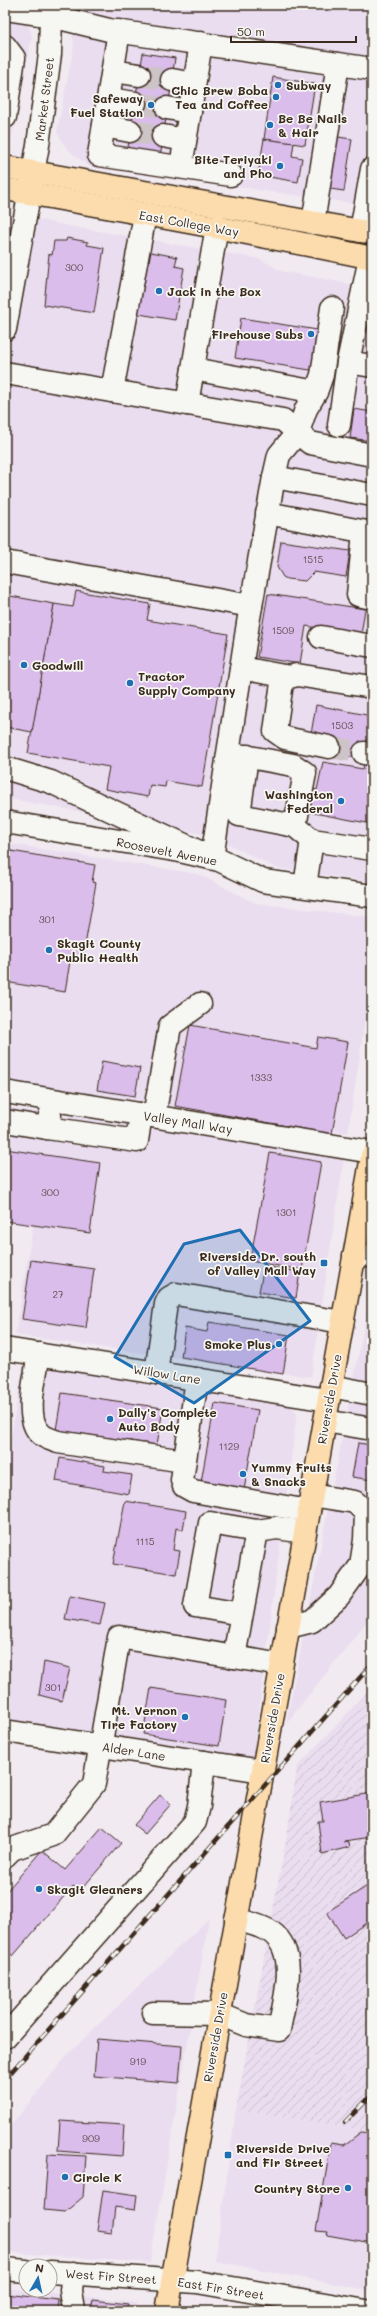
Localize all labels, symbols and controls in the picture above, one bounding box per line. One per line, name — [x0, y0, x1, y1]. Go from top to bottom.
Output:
scale bar — [231, 18, 356, 44]
text: 50 m — [237, 23, 265, 39]
street label: Market Street — [31, 56, 57, 142]
place label: Subway — [286, 77, 332, 93]
marker: Subway — [273, 80, 283, 90]
place label: Chic Brew Boba Tea and Coffee — [171, 82, 268, 112]
place label: Safeway Fuel Station — [70, 90, 143, 120]
marker: Chic Brew Boba Tea and Coffee — [271, 92, 281, 102]
marker: Safeway Fuel Station — [146, 100, 156, 110]
place label: Be Be Nails & Hair — [278, 110, 347, 140]
marker: Be Be Nails & Hair — [265, 120, 275, 130]
place label: Bite Teriyaki and Pho — [194, 151, 272, 181]
marker: Bite Teriyaki and Pho — [275, 161, 285, 171]
street label: East College Way — [138, 206, 240, 240]
house number: 300 — [65, 260, 83, 274]
place label: Jack in the Box — [167, 283, 261, 299]
marker: Jack in the Box — [154, 286, 164, 296]
place label: Firehouse Subs — [211, 326, 303, 342]
marker: Firehouse Subs — [306, 329, 316, 339]
house number: 1515 — [303, 552, 323, 566]
house number: 1509 — [272, 623, 294, 637]
place label: Goodwill — [32, 657, 83, 673]
marker: Goodwill — [19, 660, 29, 670]
place label: Tractor Supply Company — [138, 668, 236, 698]
marker: Tractor Supply Company — [125, 678, 135, 688]
house number: 1503 — [331, 718, 353, 732]
place label: Washington Federal — [265, 786, 333, 816]
marker: Washington Federal — [336, 796, 346, 806]
street label: Roosevelt Avenue — [115, 833, 219, 869]
house number: 301 — [39, 912, 55, 926]
place label: Skagit County Public Health — [57, 935, 141, 965]
marker: Skagit County Public Health — [44, 945, 54, 955]
house number: 1333 — [250, 1070, 272, 1084]
street label: Valley Mall Way — [142, 1107, 234, 1137]
house number: 300 — [41, 1185, 59, 1199]
house number: 1301 — [276, 1205, 296, 1219]
place label: Riverside Dr. south of Valley Mall Way — [199, 1248, 316, 1278]
marker: Riverside Dr. south of Valley Mall Way — [319, 1258, 329, 1268]
house number: 27 — [52, 1287, 64, 1301]
place label: Smoke Plus — [204, 1336, 271, 1352]
marker: Smoke Plus — [274, 1339, 284, 1349]
street label: Riverside Drive — [313, 1353, 345, 1445]
street label: Willow Lane — [132, 1361, 202, 1387]
place label: Dally's Complete Auto Body — [118, 1404, 217, 1434]
marker: Dally's Complete Auto Body — [105, 1414, 115, 1424]
house number: 1129 — [219, 1439, 239, 1453]
place label: Yummy Fruits & Snacks — [251, 1459, 332, 1489]
marker: Yummy Fruits & Snacks — [238, 1469, 248, 1479]
house number: 1115 — [135, 1534, 155, 1548]
street label: Riverside Drive — [256, 1672, 288, 1764]
house number: 301 — [45, 1680, 61, 1694]
place label: Mt. Vernon Tire Factory — [101, 1702, 177, 1732]
marker: Mt. Vernon Tire Factory — [180, 1712, 190, 1722]
street label: Alder Lane — [101, 1738, 167, 1764]
place label: Skagit Gleaners — [47, 1881, 143, 1897]
marker: Skagit Gleaners — [34, 1884, 44, 1894]
street label: Riverside Drive — [199, 1991, 231, 2083]
house number: 919 — [130, 2054, 146, 2068]
house number: 909 — [82, 2131, 100, 2145]
place label: Riverside Drive and Fir Street — [236, 2140, 330, 2170]
marker: Riverside Drive and Fir Street — [223, 2150, 233, 2160]
place label: Circle K — [73, 2169, 122, 2185]
marker: Circle K — [60, 2172, 70, 2182]
place label: Country Store — [254, 2180, 340, 2196]
marker: Country Store — [343, 2183, 353, 2193]
north arrow — [18, 2258, 58, 2298]
text: N — [34, 2260, 45, 2276]
street label: West Fir Street — [65, 2265, 157, 2287]
street label: East Fir Street — [176, 2273, 266, 2303]

